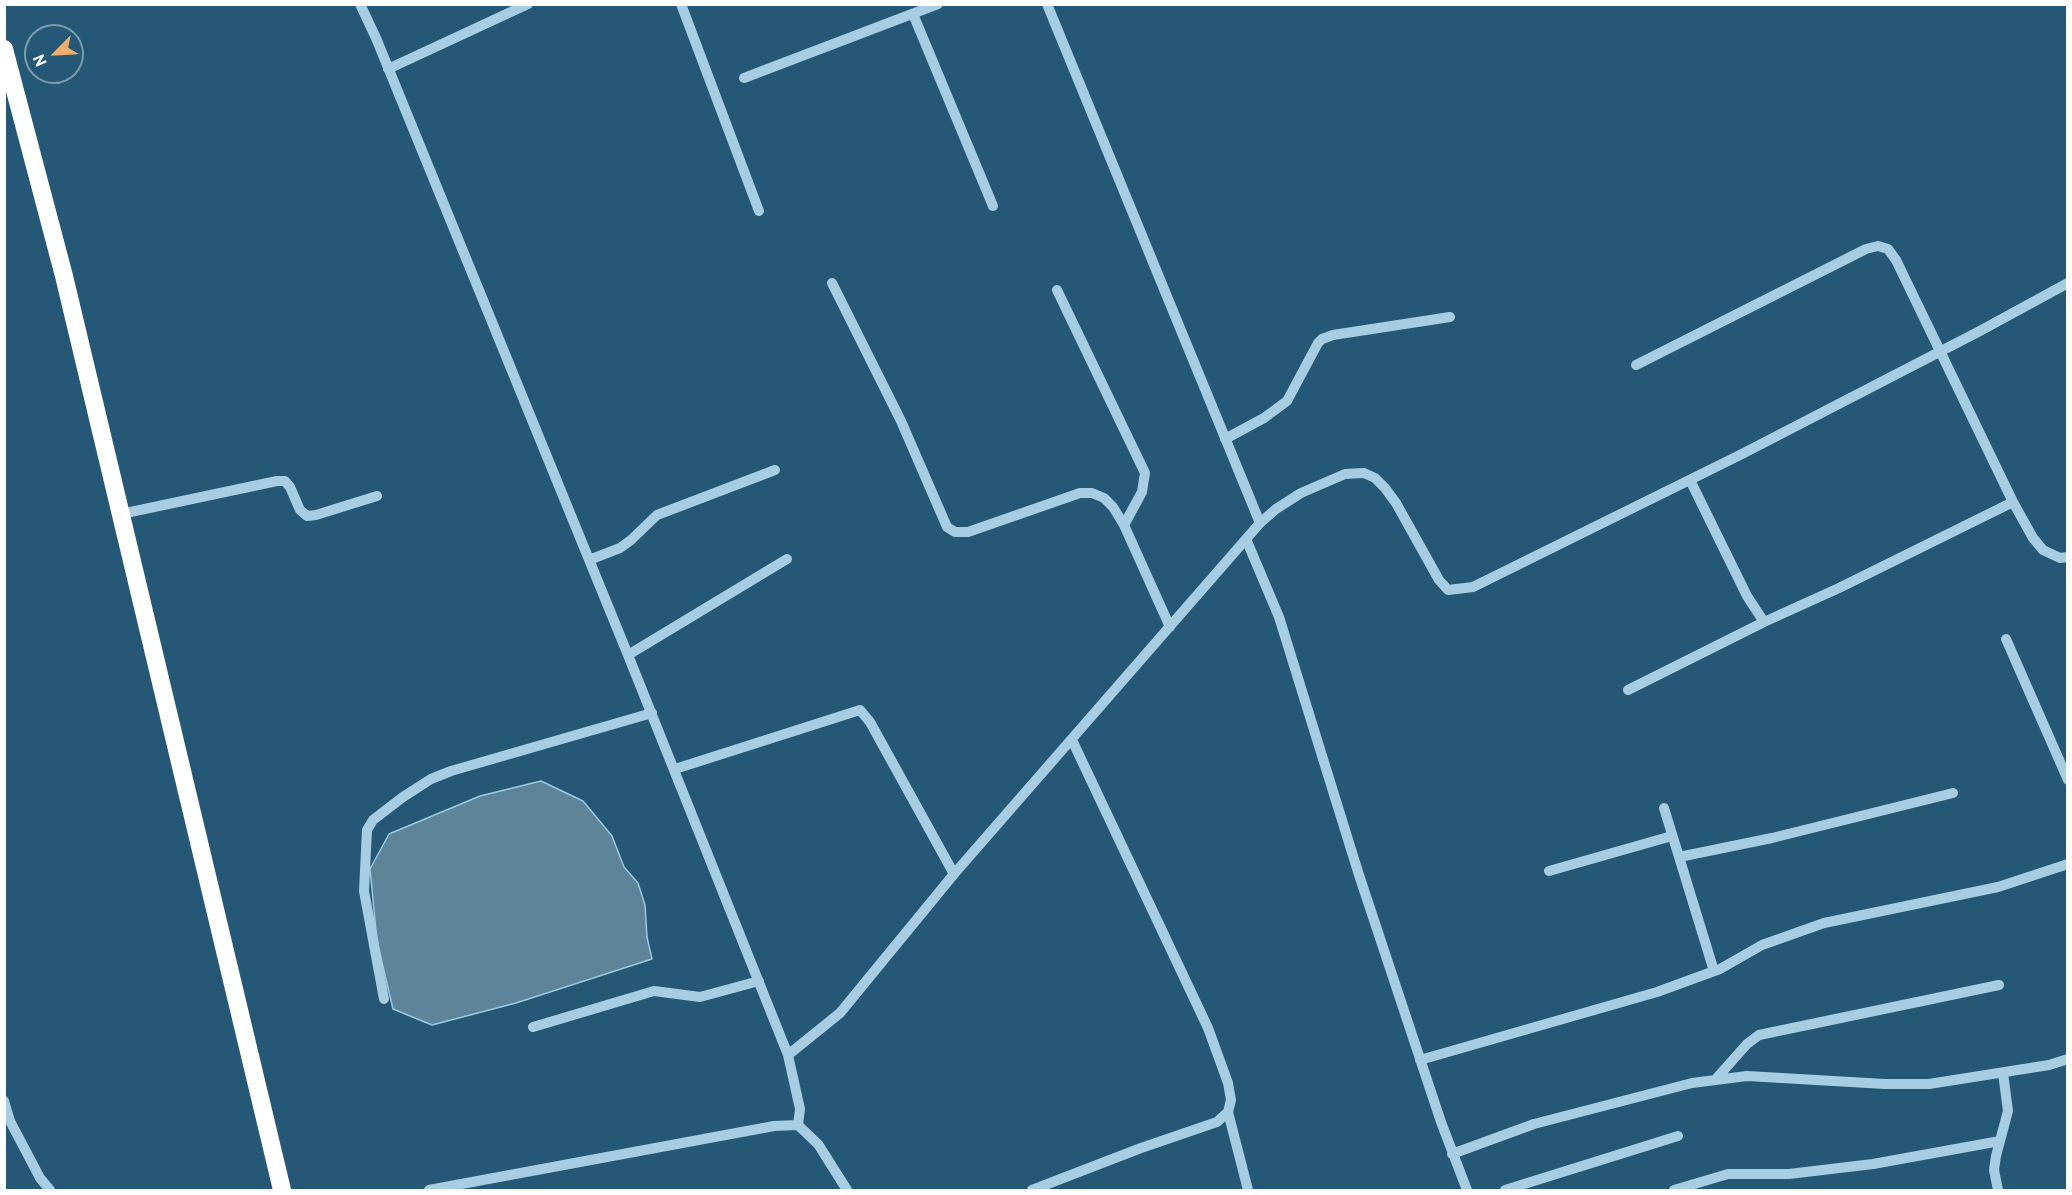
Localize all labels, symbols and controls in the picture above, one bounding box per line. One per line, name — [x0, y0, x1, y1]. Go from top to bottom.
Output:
north arrow — [24, 24, 84, 84]
text: N — [28, 52, 51, 69]

